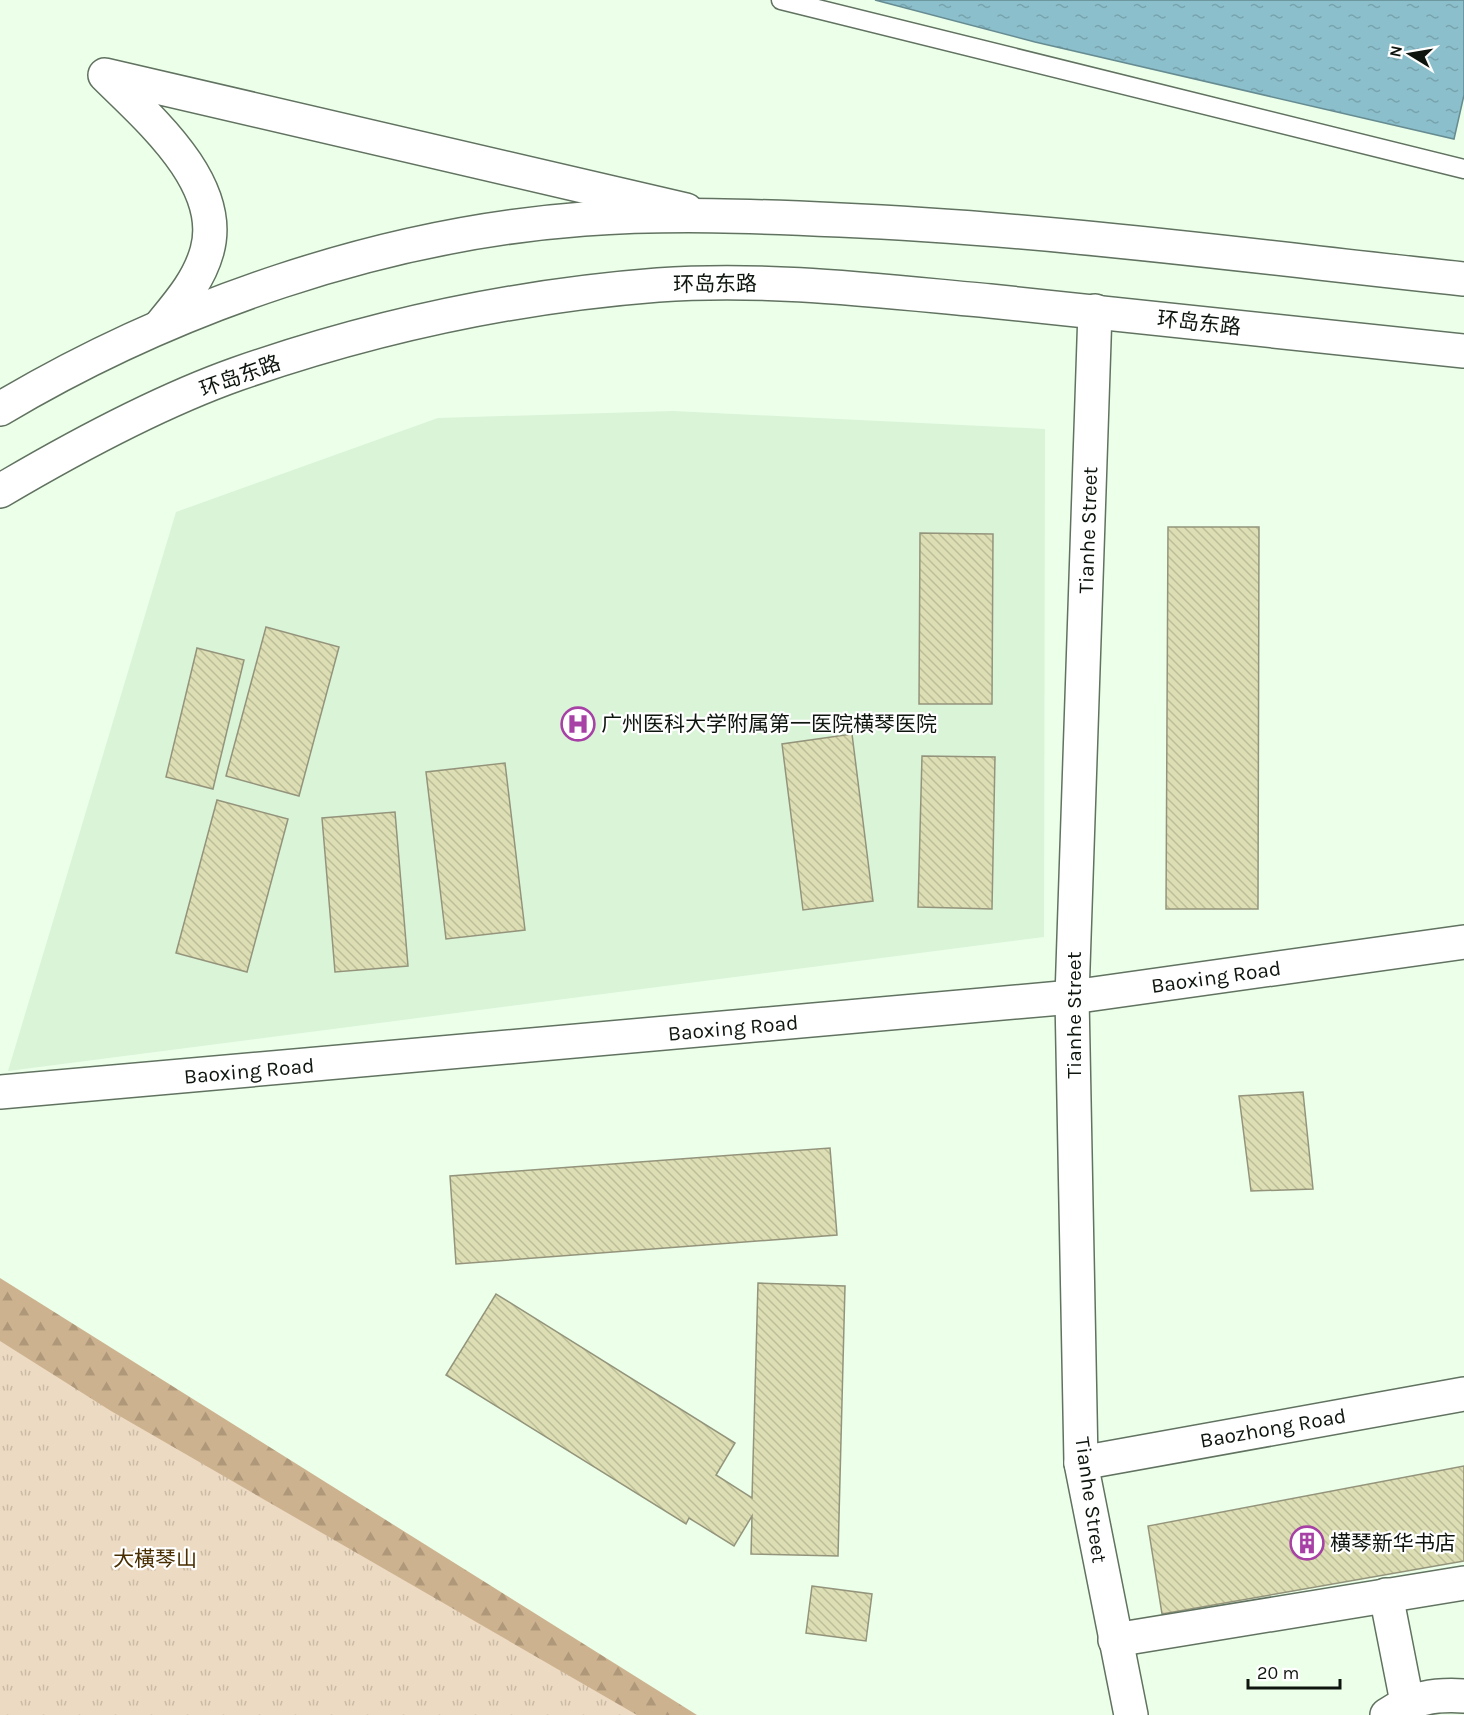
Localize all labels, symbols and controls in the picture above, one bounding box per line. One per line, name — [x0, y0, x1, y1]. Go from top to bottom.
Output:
north arrow — [1380, 24, 1440, 84]
text: N — [1385, 44, 1406, 59]
street label: 环岛东路 — [673, 271, 757, 297]
street label: 环岛东路 — [1156, 307, 1242, 339]
street label: 环岛东路 — [196, 350, 284, 402]
street label: Tianhe Street — [1074, 466, 1102, 594]
hospital icon: 广州医科大学附属第一医院横琴医院 — [560, 706, 596, 742]
place label: 广州医科大学附属第一医院横琴医院 — [601, 712, 937, 736]
street label: Tianhe Street — [1062, 951, 1086, 1079]
street label: Baoxing Road — [1149, 956, 1283, 998]
street label: Baoxing Road — [667, 1010, 799, 1046]
street label: Baoxing Road — [183, 1053, 315, 1089]
street label: Baozhong Road — [1198, 1403, 1348, 1453]
street label: Tianhe Street — [1070, 1435, 1112, 1565]
building icon: 横琴新华书店 — [1289, 1525, 1325, 1561]
place label: 横琴新华书店 — [1330, 1531, 1456, 1555]
park label: 大橫琴山 — [113, 1547, 197, 1571]
scale bar — [1248, 1652, 1340, 1690]
text: 20 m — [1257, 1662, 1299, 1684]

